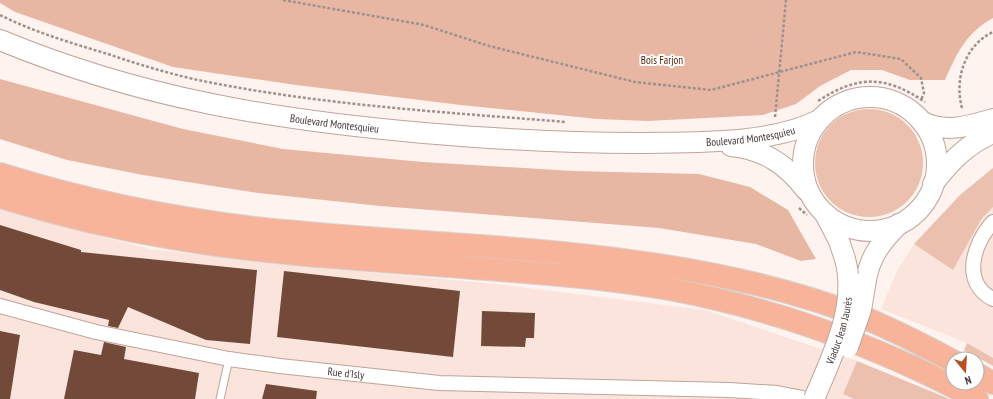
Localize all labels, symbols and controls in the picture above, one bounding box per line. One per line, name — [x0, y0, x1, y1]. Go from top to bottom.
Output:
park label: Bois Farjon — [641, 53, 683, 67]
street label: Boulevard Montesquieu — [289, 111, 380, 136]
street label: Boulevard Montesquieu — [706, 123, 797, 149]
street label: Viaduc Jean Jaurès — [822, 296, 855, 367]
north arrow — [945, 351, 985, 391]
street label: Rue d'Isly — [327, 364, 366, 382]
text: N — [963, 373, 973, 388]

